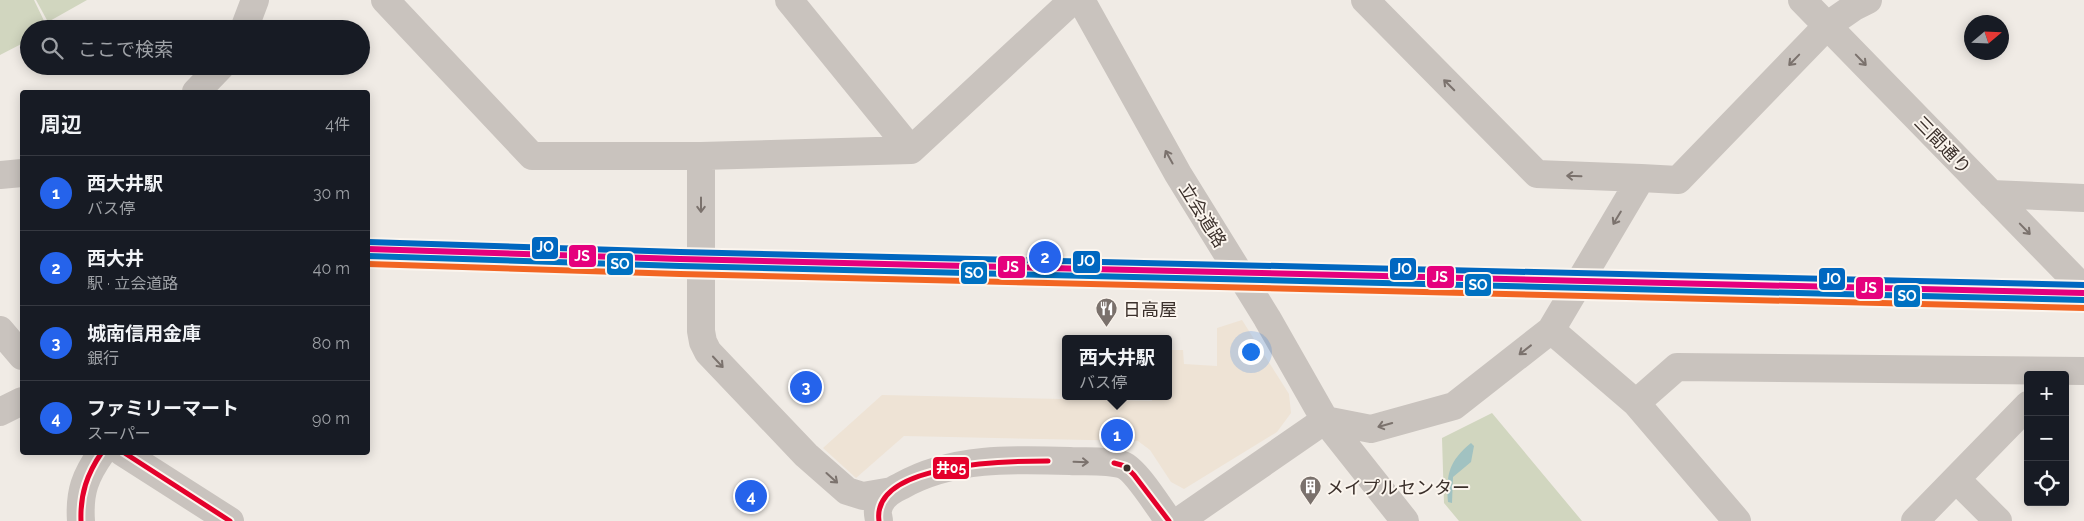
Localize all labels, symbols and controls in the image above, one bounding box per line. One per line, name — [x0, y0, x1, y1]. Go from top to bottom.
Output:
north arrow — [1964, 15, 2009, 60]
search box — [20, 20, 370, 75]
icon: search — [38, 34, 66, 62]
text: ここで検索 — [78, 38, 173, 60]
one-way arrow — [1788, 54, 1800, 66]
one-way arrow — [1855, 54, 1867, 66]
one-way arrow — [1443, 79, 1455, 91]
text: 周辺 — [40, 112, 82, 137]
street label: 三間通り — [1910, 112, 1976, 178]
text: 4件 — [325, 115, 350, 134]
one-way arrow — [1164, 150, 1174, 165]
one-way arrow — [1567, 171, 1583, 180]
text: 西大井駅 — [87, 172, 163, 194]
street label: 立会道路 — [1175, 179, 1231, 251]
text: 1 — [52, 184, 60, 203]
text: 30 m — [313, 184, 350, 203]
one-way arrow — [696, 196, 706, 213]
text: バス停 — [87, 199, 135, 218]
one-way arrow — [1612, 210, 1622, 224]
one-way arrow — [2019, 223, 2031, 235]
line badge: JO — [531, 236, 559, 260]
pin: 2 — [1029, 238, 1061, 276]
text: JO — [536, 239, 554, 255]
line badge: JS — [568, 244, 597, 268]
text: 西大井 — [87, 247, 144, 269]
text: JS — [574, 248, 590, 264]
line badge: JO — [1072, 250, 1101, 274]
line badge: SO — [606, 252, 634, 276]
text: JO — [1077, 253, 1095, 269]
line badge: JS — [997, 255, 1026, 279]
text: SO — [610, 256, 630, 272]
line badge: JO — [1389, 257, 1417, 281]
text: 2 — [51, 259, 61, 278]
text: 40 m — [313, 259, 350, 278]
text: JS — [1003, 259, 1019, 275]
line badge: SO — [960, 261, 988, 285]
text: JO — [1394, 261, 1412, 277]
text: SO — [964, 265, 984, 281]
line badge: JS — [1426, 265, 1455, 289]
line badge: JO — [1818, 267, 1846, 291]
text: JS — [1432, 269, 1448, 285]
text: JO — [1823, 271, 1841, 287]
line badge: SO — [1464, 273, 1492, 297]
text: 駅 · 立会道路 — [87, 274, 178, 293]
line badge: JS — [1855, 276, 1884, 300]
text: SO — [1468, 277, 1488, 293]
text: JS — [1861, 280, 1877, 296]
line badge: SO — [1893, 284, 1921, 308]
text: SO — [1897, 288, 1917, 304]
restaurant icon: 日高屋 — [1095, 297, 1119, 328]
place label: 日高屋 — [1123, 299, 1177, 320]
text: 城南信用金庫 — [87, 322, 201, 344]
text: 3 — [52, 334, 60, 353]
text: 80 m — [312, 334, 350, 353]
popup — [1062, 335, 1172, 400]
your location — [1238, 339, 1264, 365]
one-way arrow — [1519, 344, 1532, 355]
text: 西大井駅 — [1079, 346, 1155, 368]
text: 銀行 — [87, 349, 119, 368]
one-way arrow — [712, 356, 724, 368]
pin: 3 — [790, 368, 822, 406]
map controls — [2024, 371, 2069, 506]
button: + — [2024, 371, 2069, 416]
text: バス停 — [1079, 373, 1127, 392]
text: ファミリーマート — [87, 397, 239, 419]
text: 4 — [51, 409, 61, 428]
text: 90 m — [312, 409, 350, 428]
pin: 1 — [1101, 416, 1133, 454]
button: − — [2024, 416, 2069, 461]
one-way arrow — [1377, 421, 1393, 430]
text: スーパー — [87, 424, 151, 443]
line badge: 井05 — [932, 456, 970, 480]
one-way arrow — [1072, 457, 1089, 467]
text: 井05 — [936, 460, 966, 476]
button: locate — [2024, 461, 2069, 506]
unlabelled marker — [1122, 463, 1132, 473]
one-way arrow — [825, 472, 838, 484]
building icon: メイプルセンター — [1298, 475, 1322, 506]
pin: 4 — [735, 477, 767, 515]
place label: メイプルセンター — [1326, 477, 1470, 498]

